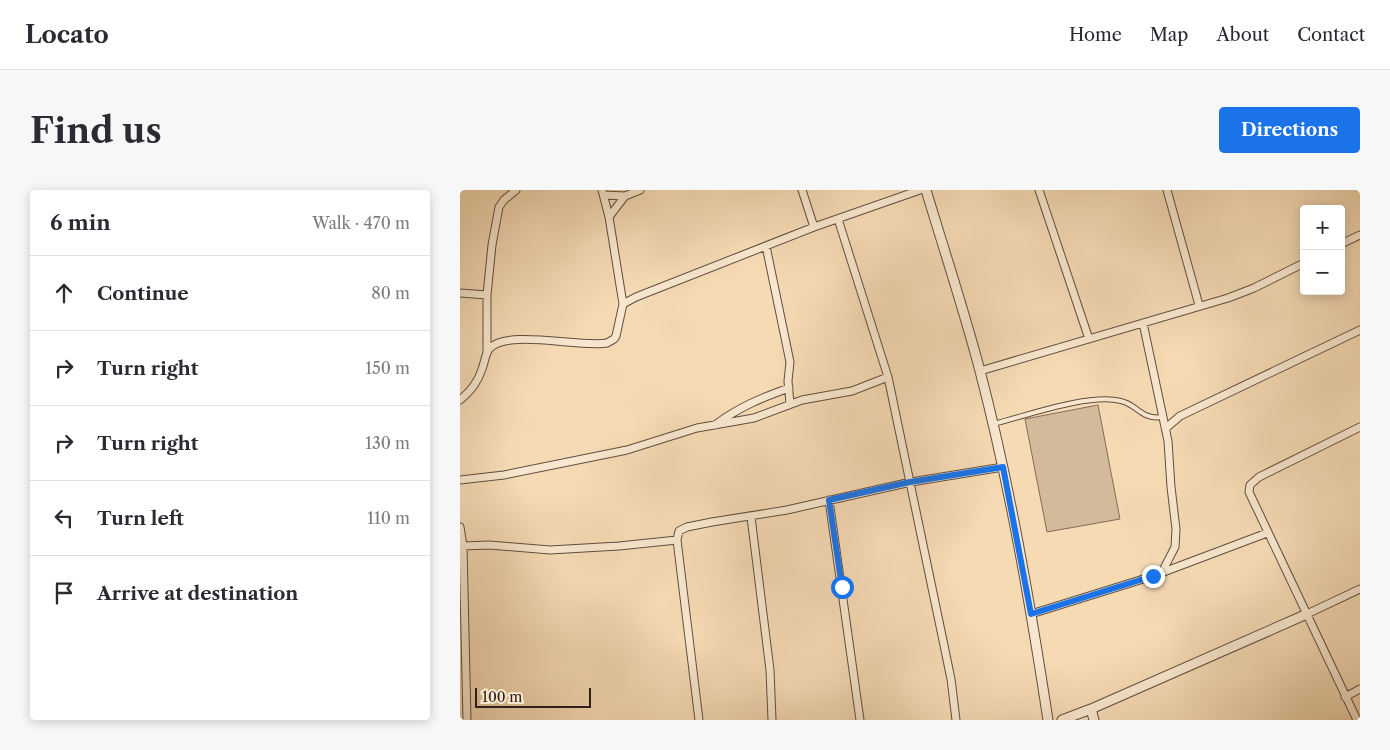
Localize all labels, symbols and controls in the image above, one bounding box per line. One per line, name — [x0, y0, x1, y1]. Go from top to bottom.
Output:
text: Locato — [25, 20, 109, 49]
text: Home — [1069, 24, 1122, 46]
text: Map — [1150, 24, 1188, 46]
text: About — [1216, 24, 1269, 46]
text: Contact — [1297, 24, 1365, 46]
button: Directions — [1219, 107, 1360, 153]
text: Find us — [30, 109, 162, 152]
map controls — [1300, 205, 1345, 295]
button: + — [1300, 205, 1345, 250]
text: 6 min — [50, 210, 111, 235]
text: Walk · 470 m — [312, 213, 410, 233]
button: − — [1300, 250, 1345, 295]
icon: ahead — [50, 279, 78, 307]
text: Continue — [97, 282, 189, 305]
text: 80 m — [371, 283, 410, 303]
icon: right — [50, 354, 78, 382]
text: Turn right — [97, 357, 198, 380]
text: 150 m — [365, 358, 410, 378]
icon: right — [50, 429, 78, 457]
text: Turn right — [97, 432, 198, 455]
text: 130 m — [365, 433, 410, 453]
icon: left — [50, 504, 78, 532]
text: Turn left — [97, 507, 184, 530]
text: 110 m — [367, 508, 410, 528]
route end — [1142, 565, 1165, 588]
route start — [831, 576, 854, 599]
icon: arrive — [50, 579, 78, 607]
text: Arrive at destination — [97, 582, 298, 605]
scale bar — [475, 685, 591, 708]
text: 100 m — [482, 688, 522, 706]

